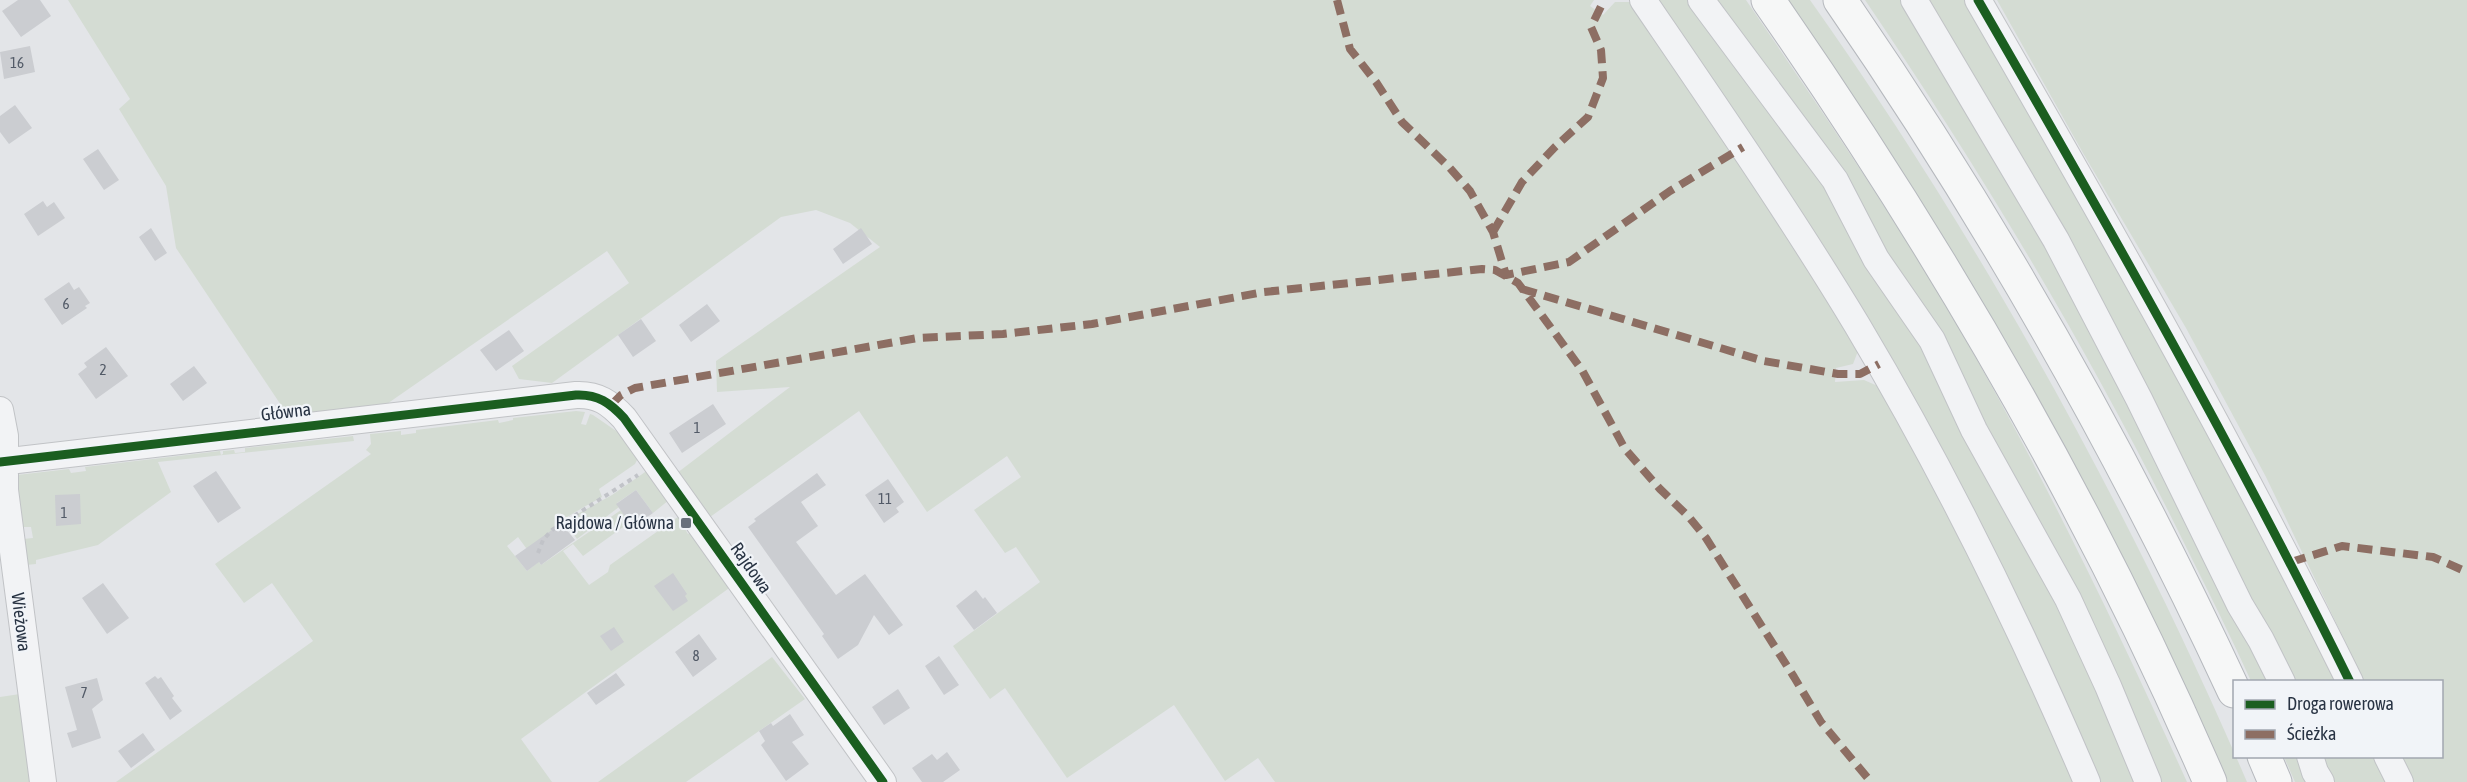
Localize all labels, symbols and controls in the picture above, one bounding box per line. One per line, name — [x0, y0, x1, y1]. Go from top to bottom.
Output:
house number: 16 — [10, 54, 24, 71]
house number: 6 — [62, 295, 70, 312]
house number: 2 — [99, 361, 107, 378]
street label: Główna — [260, 398, 312, 425]
house number: 1 — [693, 419, 701, 436]
house number: 11 — [878, 490, 892, 507]
house number: 1 — [60, 504, 68, 521]
place label: Rajdowa / Główna — [555, 512, 674, 533]
marker: Rajdowa / Główna — [679, 516, 693, 530]
street label: Rajdowa — [726, 538, 776, 597]
street label: Wieżowa — [7, 591, 36, 652]
house number: 8 — [692, 647, 700, 664]
legend — [2233, 680, 2443, 758]
house number: 7 — [80, 684, 88, 701]
text: Droga rowerowa — [2287, 693, 2394, 714]
text: Ścieżka — [2287, 723, 2336, 744]

